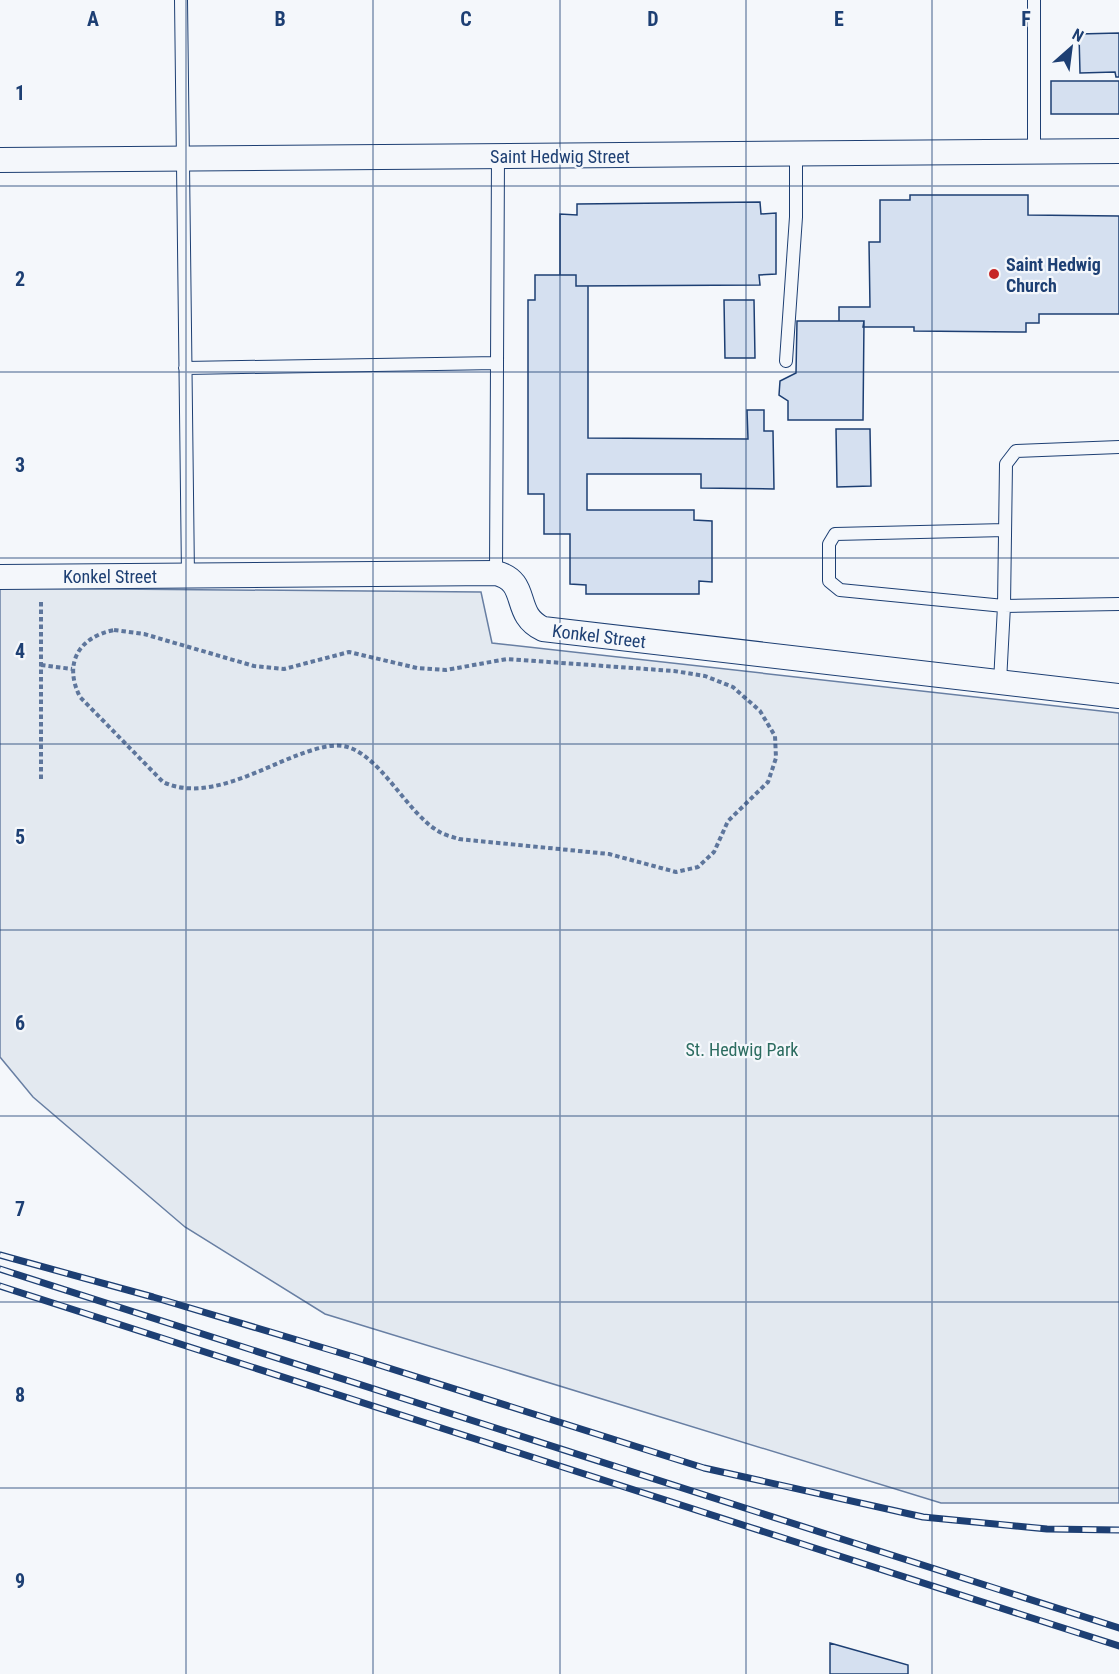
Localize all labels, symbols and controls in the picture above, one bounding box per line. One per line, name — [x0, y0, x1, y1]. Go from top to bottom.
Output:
text: A — [87, 7, 99, 31]
text: B — [274, 7, 286, 31]
text: C — [460, 7, 472, 31]
text: D — [647, 7, 659, 31]
text: E — [834, 7, 844, 31]
text: F — [1021, 7, 1031, 31]
north arrow — [1041, 18, 1101, 78]
text: N — [1069, 25, 1087, 46]
text: 1 — [15, 81, 25, 105]
street label: Saint Hedwig Street — [490, 146, 630, 167]
place label: Saint Hedwig Church — [1006, 254, 1101, 296]
text: 2 — [15, 267, 25, 291]
marker: Saint Hedwig Church — [987, 267, 1001, 281]
text: 3 — [15, 453, 25, 477]
street label: Konkel Street — [63, 566, 157, 587]
street label: Konkel Street — [551, 620, 647, 652]
text: 4 — [15, 639, 25, 663]
text: 5 — [15, 825, 25, 849]
text: 6 — [15, 1011, 25, 1035]
park label: St. Hedwig Park — [685, 1039, 799, 1060]
text: 7 — [15, 1197, 25, 1221]
text: 8 — [15, 1383, 25, 1407]
text: 9 — [15, 1569, 25, 1593]

